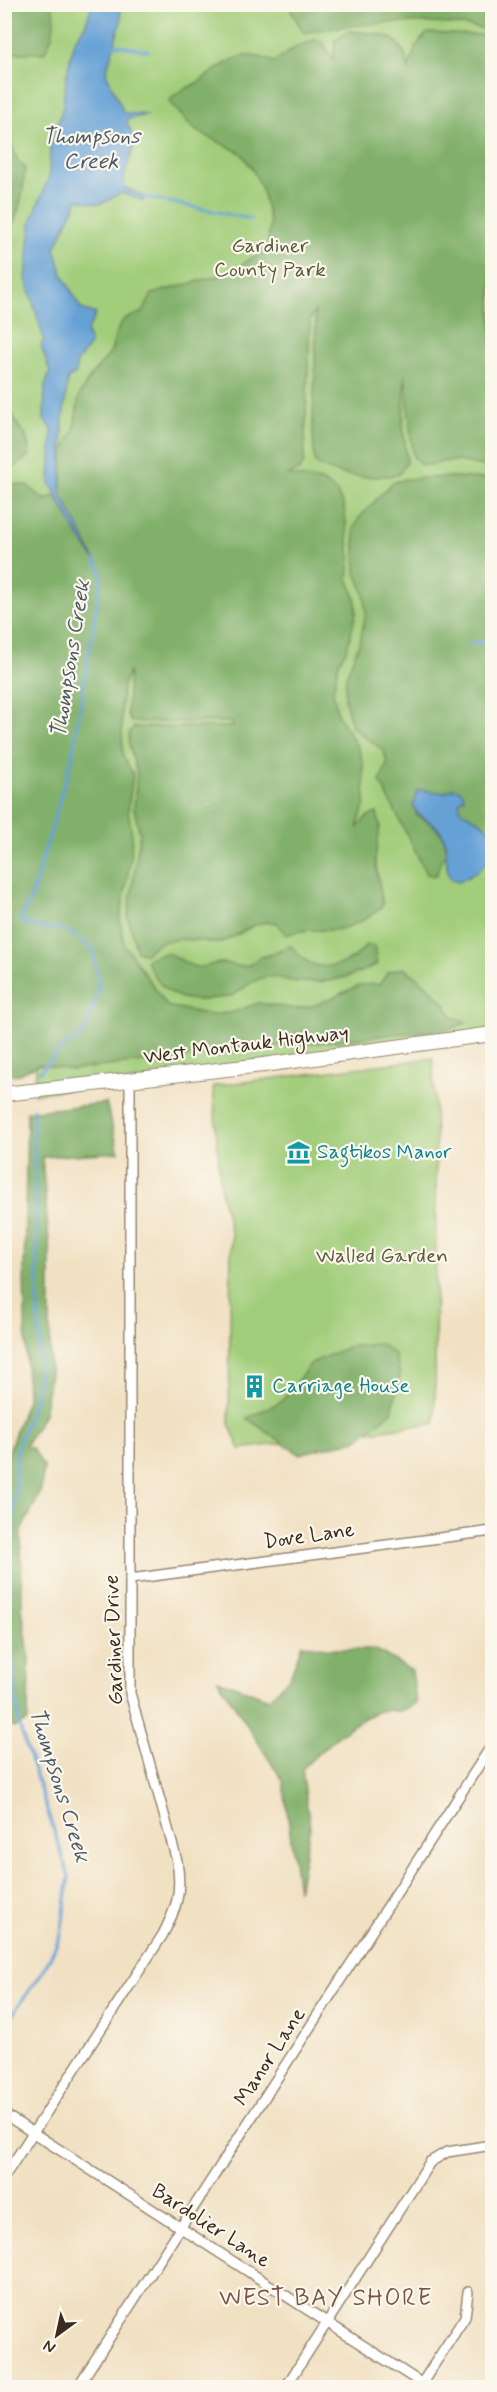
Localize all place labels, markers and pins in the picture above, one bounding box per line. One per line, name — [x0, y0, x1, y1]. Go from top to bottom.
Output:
place label: Sagtikos Manor — [317, 1138, 452, 1168]
museum icon: Sagtikos Manor — [286, 1139, 312, 1165]
place label: Carriage House — [272, 1372, 410, 1400]
building icon: Carriage House — [241, 1373, 267, 1399]

